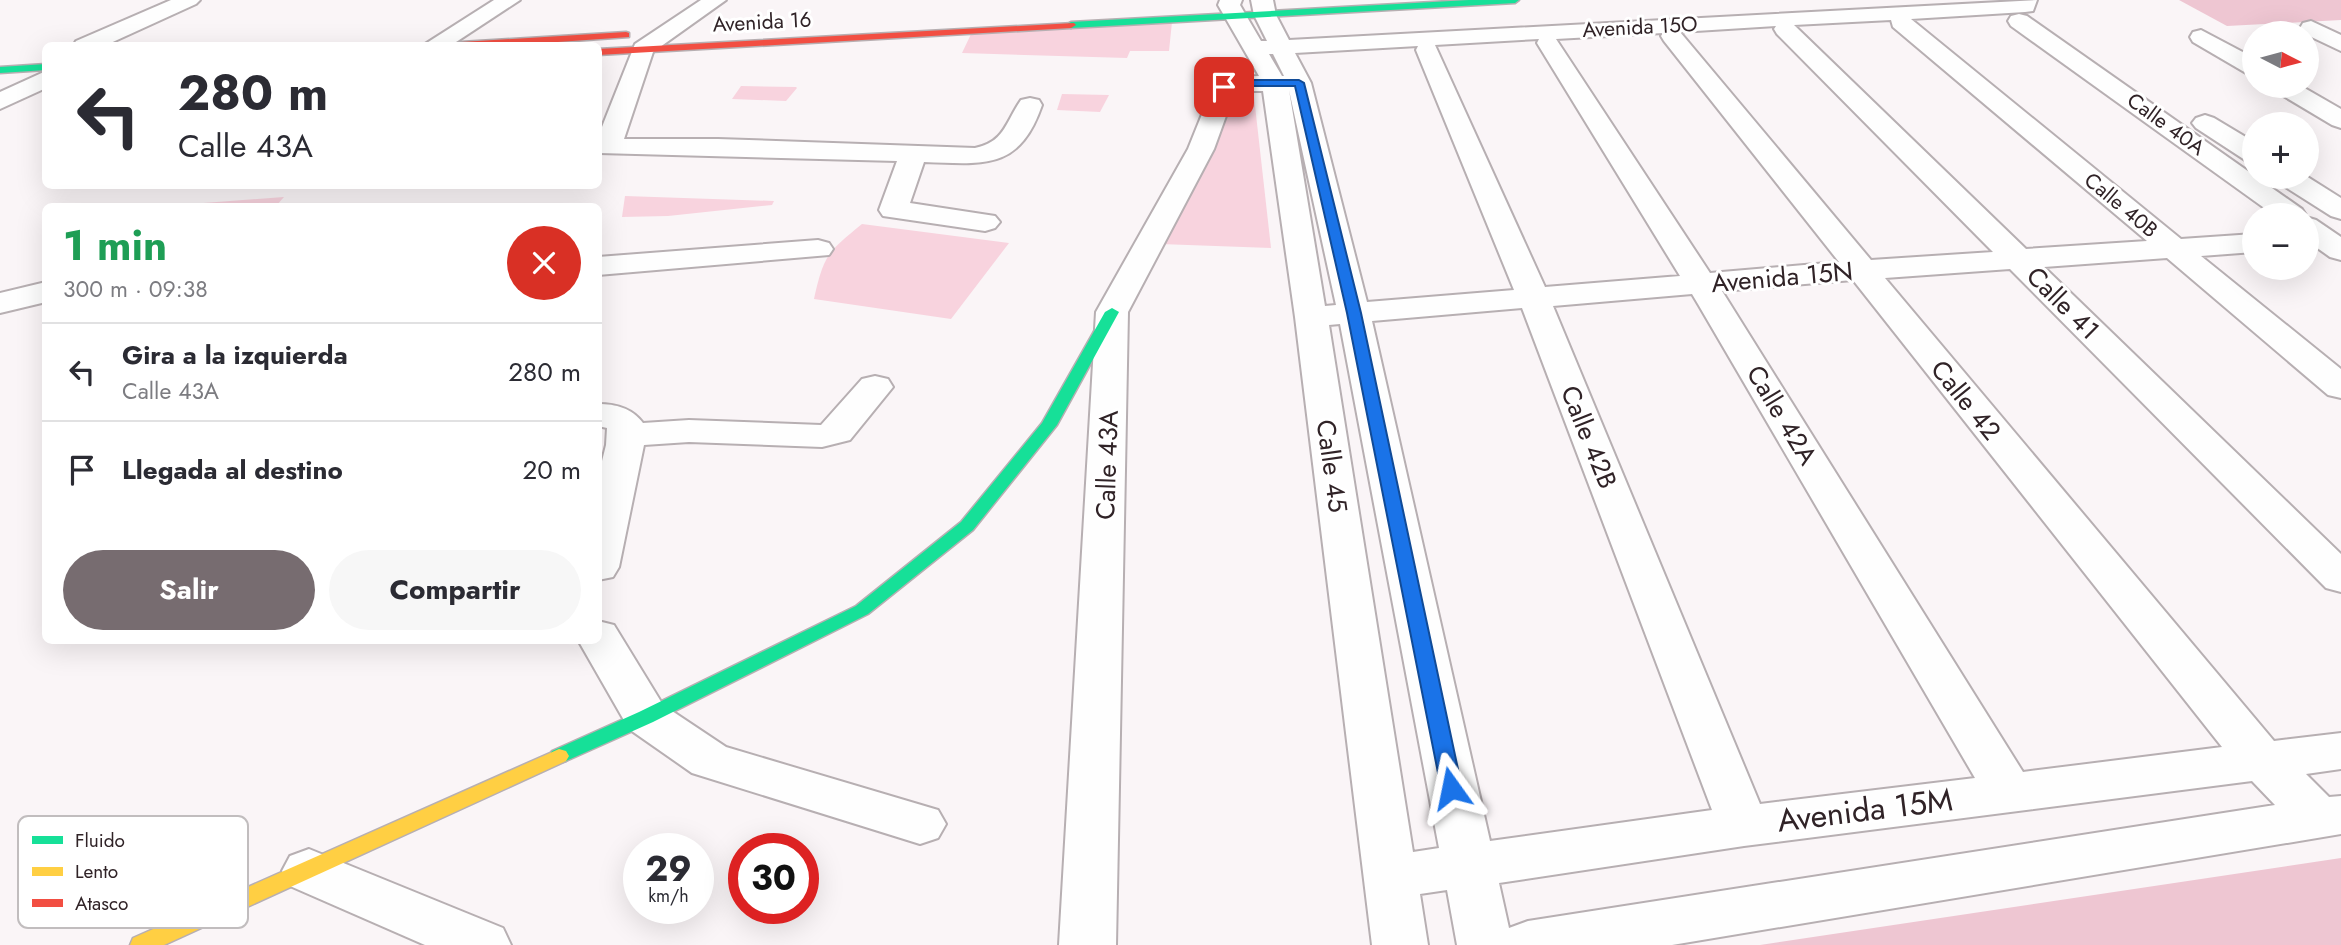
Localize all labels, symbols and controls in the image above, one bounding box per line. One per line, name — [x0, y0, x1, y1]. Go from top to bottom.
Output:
street label: Avenida 16 — [712, 4, 812, 40]
street label: Avenida 15O — [1582, 9, 1698, 45]
north arrow — [2242, 21, 2319, 98]
map controls — [2242, 21, 2319, 280]
pin — [1194, 57, 1254, 117]
text: 280 m — [178, 58, 328, 128]
icon: arrive — [1205, 68, 1243, 106]
icon: left — [63, 70, 154, 161]
street label: Calle 40A — [2121, 85, 2211, 163]
button: + — [2242, 112, 2319, 189]
text: Calle 43A — [178, 123, 313, 169]
street label: Calle 40B — [2078, 165, 2164, 245]
button: − — [2242, 203, 2319, 280]
text: 1 min — [63, 215, 167, 276]
button: close — [507, 226, 581, 300]
street label: Avenida 15N — [1709, 252, 1855, 302]
street label: Calle 41 — [2018, 258, 2108, 348]
text: 300 m · 09:38 — [63, 272, 208, 306]
text: Gira a la izquierda — [122, 336, 348, 374]
street label: Calle 42 — [1922, 352, 2010, 448]
icon: left — [63, 353, 101, 391]
text: 280 m — [508, 353, 581, 391]
street label: Calle 42A — [1737, 358, 1827, 473]
text: Calle 43A — [122, 374, 219, 408]
street label: Calle 42B — [1551, 380, 1627, 494]
street label: Calle 43A — [1086, 409, 1128, 520]
street label: Calle 45 — [1307, 417, 1357, 515]
icon: arrive — [63, 451, 101, 489]
text: Llegada al destino — [122, 451, 343, 489]
text: 20 m — [523, 451, 581, 489]
button: Salir — [63, 550, 315, 630]
button: Compartir — [329, 550, 581, 630]
position arrow — [1414, 751, 1488, 825]
street label: Avenida 15M — [1775, 776, 1955, 844]
legend — [18, 816, 248, 928]
text: Fluido — [75, 827, 125, 854]
speed limit sign: 30 — [728, 833, 819, 924]
text: 29 — [645, 844, 692, 894]
text: Lento — [75, 858, 118, 885]
text: km/h — [648, 883, 689, 909]
text: Atasco — [75, 890, 128, 917]

